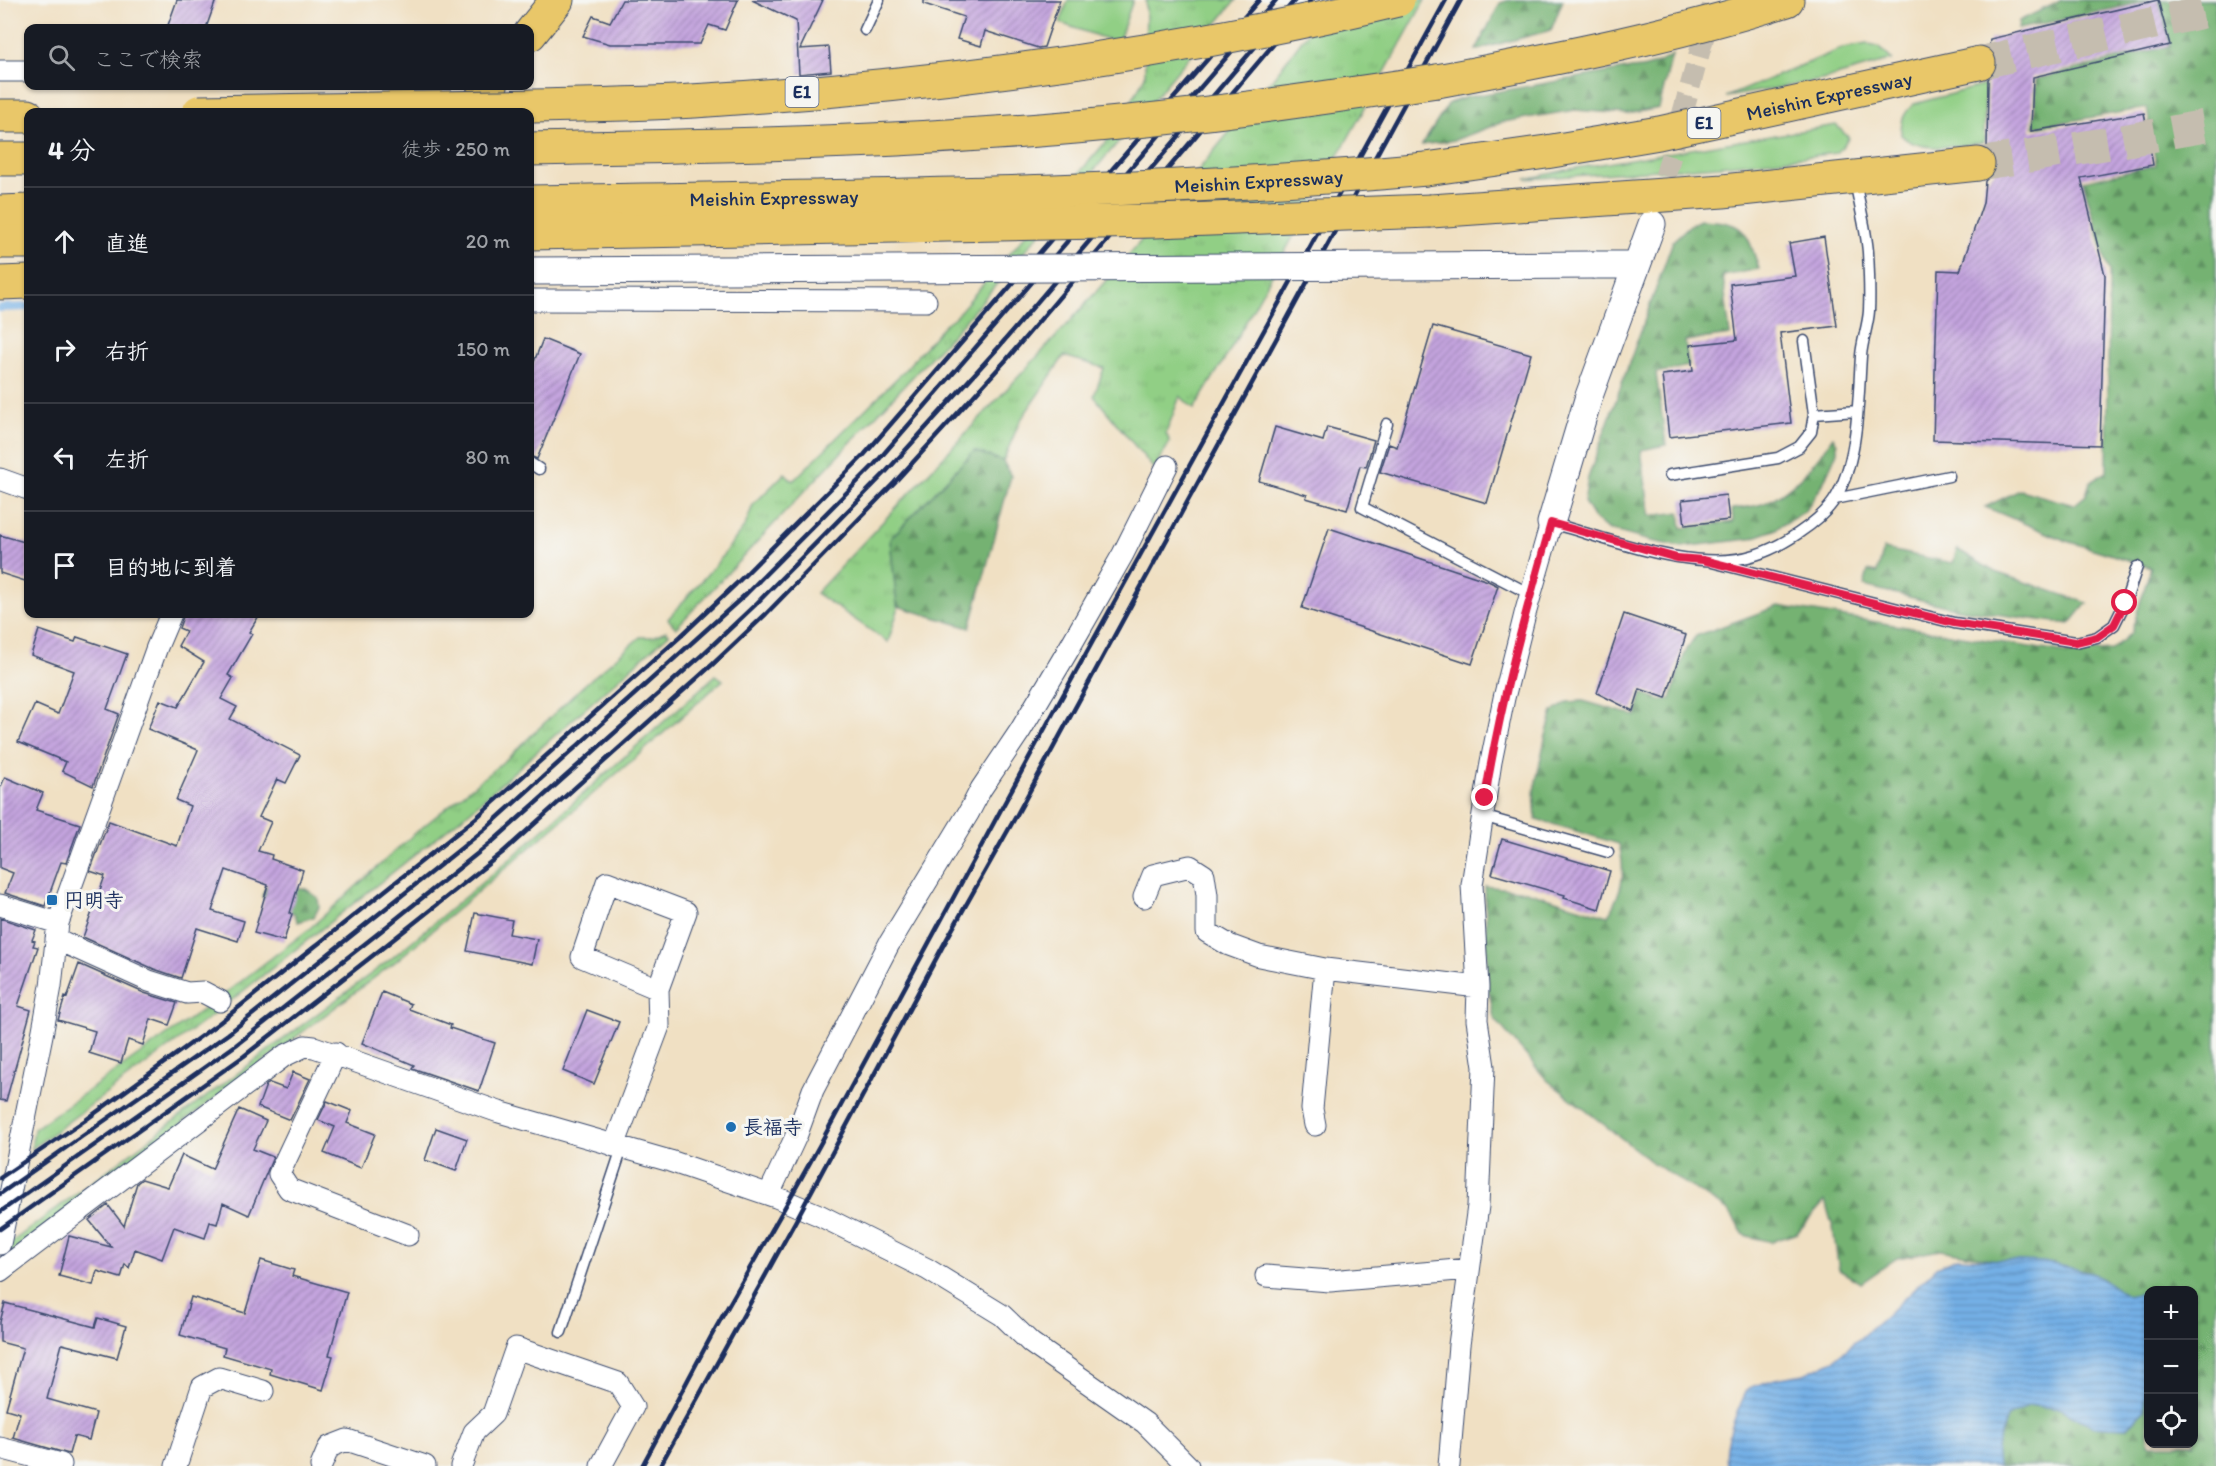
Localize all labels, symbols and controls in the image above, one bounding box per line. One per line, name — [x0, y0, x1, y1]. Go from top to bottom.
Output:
search box — [24, 24, 534, 90]
icon: search — [45, 41, 78, 74]
text: ここで検索 — [93, 46, 203, 73]
street label: Meishin Expressway — [1744, 66, 1915, 126]
road number: E1 — [786, 77, 818, 107]
road number: E1 — [1688, 108, 1720, 138]
text: 4 分 — [48, 134, 95, 166]
text: 徒歩 · 250 m — [402, 137, 510, 161]
street label: Meishin Expressway — [1174, 164, 1345, 198]
street label: Meishin Expressway — [689, 184, 859, 211]
icon: ahead — [48, 225, 81, 258]
text: 20 m — [466, 229, 510, 253]
text: 直進 — [105, 230, 149, 257]
icon: right — [48, 333, 81, 366]
text: 150 m — [457, 337, 510, 361]
text: 右折 — [105, 338, 149, 365]
icon: left — [48, 441, 81, 474]
text: 80 m — [465, 445, 510, 469]
text: 左折 — [105, 446, 149, 473]
icon: arrive — [48, 549, 81, 582]
text: 目的地に到着 — [105, 554, 237, 581]
route start — [2111, 589, 2137, 615]
route end — [1471, 784, 1497, 810]
place label: 円明寺 — [64, 888, 124, 912]
marker: 円明寺 — [45, 893, 59, 907]
place label: 長福寺 — [743, 1115, 803, 1139]
marker: 長福寺 — [724, 1120, 738, 1134]
map controls — [2144, 1286, 2198, 1448]
button: + — [2144, 1286, 2198, 1340]
button: − — [2144, 1340, 2198, 1394]
button: locate — [2144, 1394, 2198, 1448]

